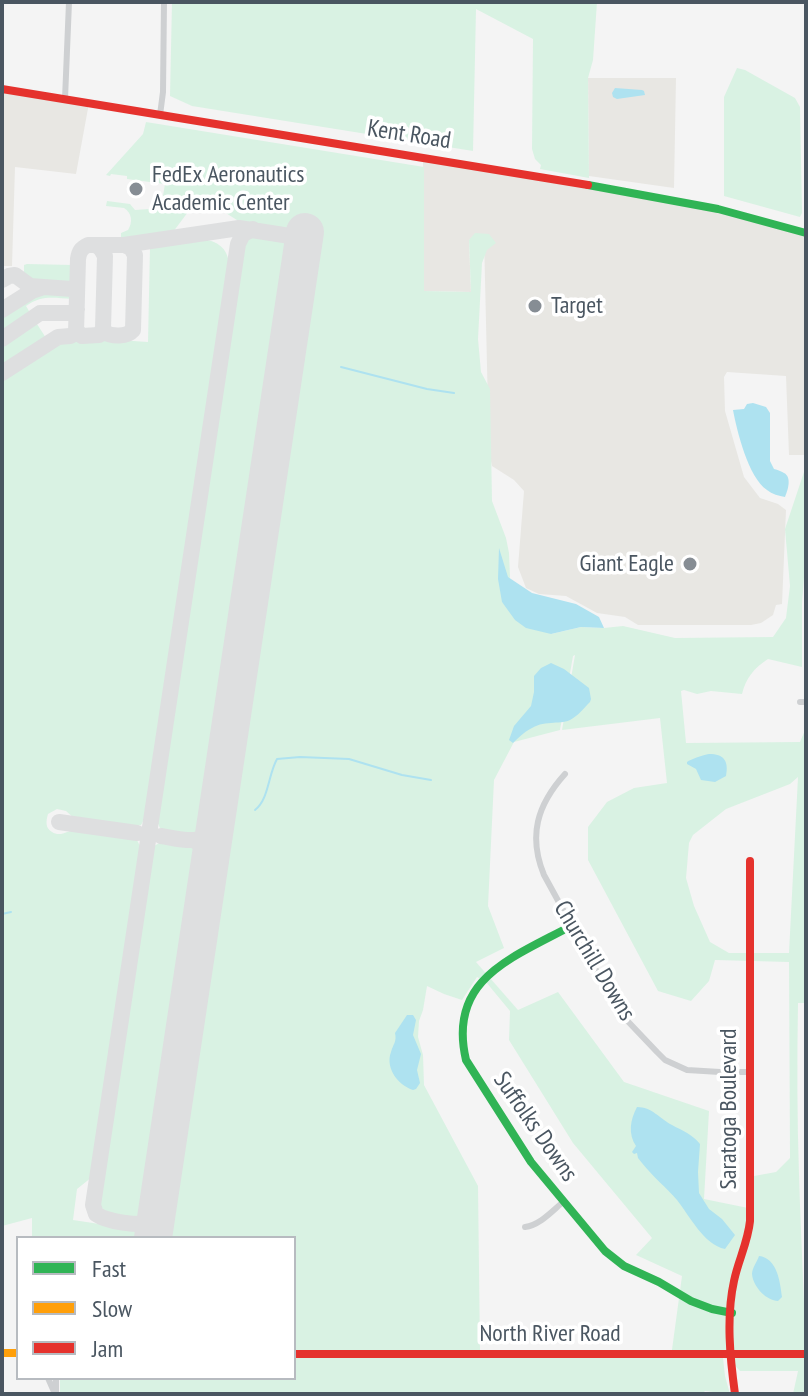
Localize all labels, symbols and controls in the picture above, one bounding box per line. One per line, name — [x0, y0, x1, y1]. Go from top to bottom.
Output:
street label: Kent Road — [365, 114, 453, 156]
place label: FedEx Aeronautics Academic Center — [152, 161, 304, 217]
marker: FedEx Aeronautics Academic Center — [127, 180, 145, 198]
place label: Target — [551, 292, 603, 320]
marker: Target — [526, 297, 544, 315]
place label: Giant Eagle — [579, 550, 674, 578]
marker: Giant Eagle — [681, 555, 699, 573]
street label: Churchill Downs — [547, 896, 641, 1026]
street label: Saratoga Boulevard — [715, 1029, 743, 1189]
street label: Suffolks Downs — [487, 1067, 583, 1187]
legend — [16, 1236, 296, 1380]
text: Fast — [92, 1253, 126, 1284]
text: Slow — [92, 1293, 132, 1324]
street label: North River Road — [479, 1320, 621, 1348]
text: Jam — [92, 1333, 123, 1364]

